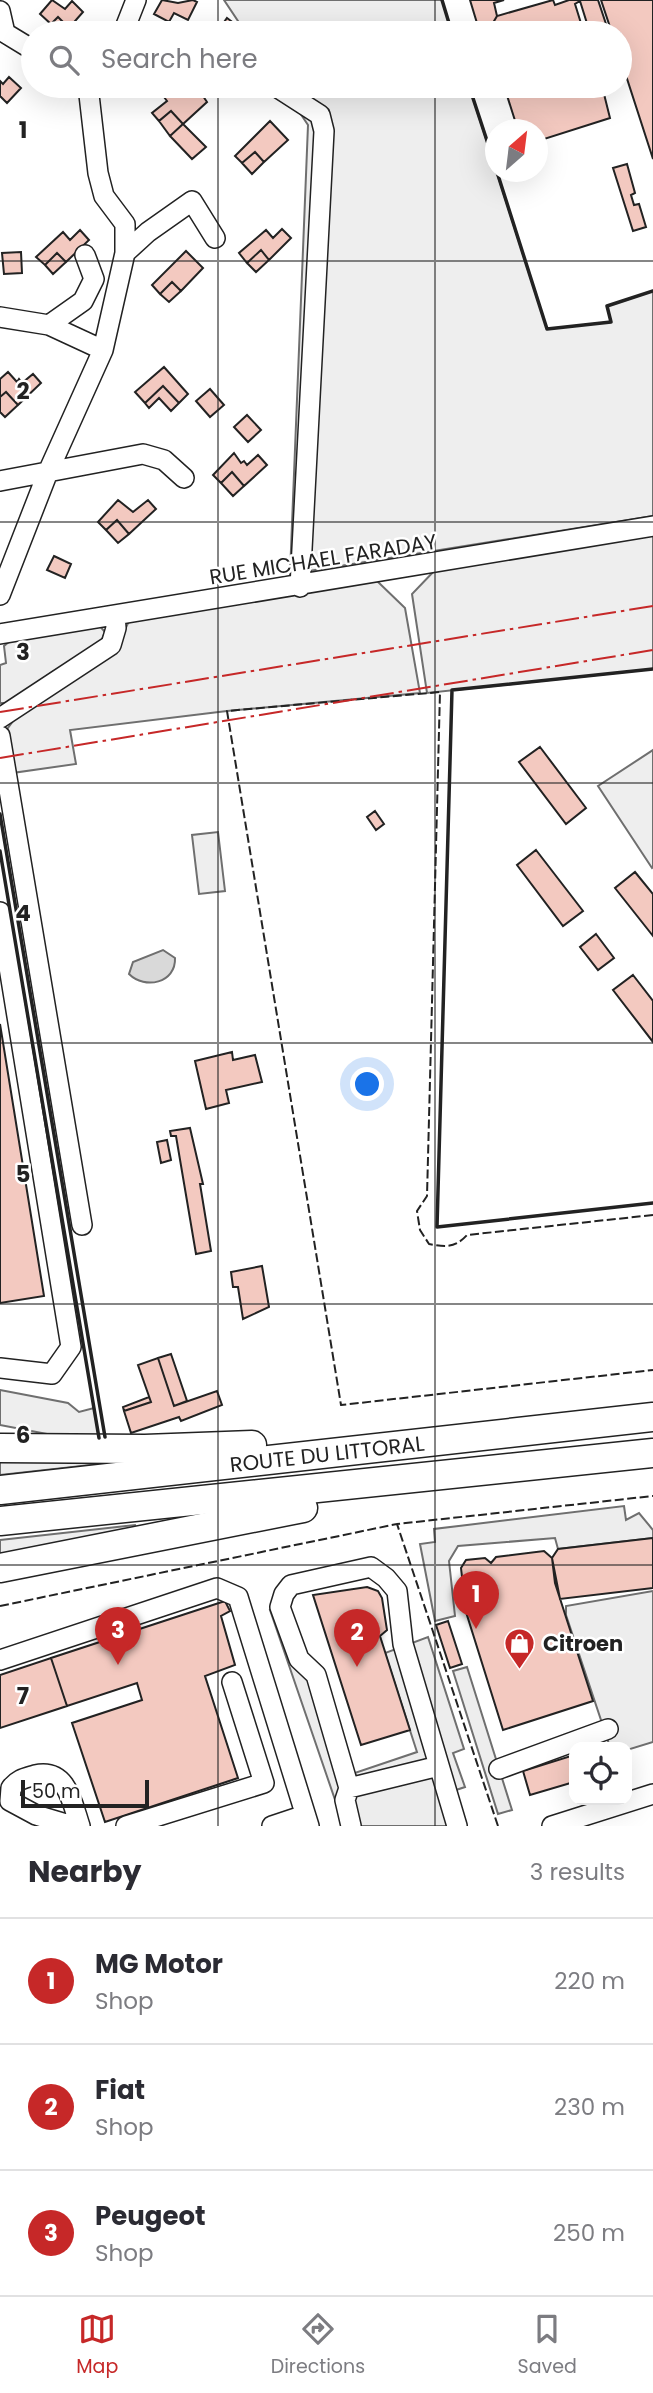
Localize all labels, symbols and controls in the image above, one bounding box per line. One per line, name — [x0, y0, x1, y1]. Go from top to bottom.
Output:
search box — [21, 21, 632, 98]
icon: search — [45, 41, 83, 79]
text: Search here — [101, 41, 258, 77]
text: 1 — [19, 114, 27, 146]
north arrow — [485, 119, 548, 182]
text: 2 — [16, 375, 30, 407]
street label: RUE MICHAEL FARADAY — [207, 527, 439, 591]
text: 3 — [16, 636, 30, 668]
text: 4 — [15, 897, 31, 929]
your location — [350, 1067, 384, 1101]
text: 5 — [16, 1158, 30, 1190]
text: 6 — [16, 1419, 30, 1451]
street label: ROUTE DU LITTORAL — [228, 1428, 426, 1479]
pin: 1 — [453, 1571, 499, 1629]
pin: 3 — [95, 1607, 141, 1665]
pin: 2 — [334, 1609, 380, 1667]
shop icon: Citroen — [503, 1626, 537, 1670]
place label: Citroen — [543, 1629, 623, 1658]
text: 7 — [17, 1680, 29, 1712]
map controls — [569, 1742, 632, 1805]
button: locate — [569, 1742, 632, 1805]
scale bar — [21, 1777, 149, 1809]
text: 50 m — [32, 1778, 81, 1805]
text: Nearby — [28, 1850, 142, 1893]
text: 3 results — [530, 1856, 625, 1888]
text: MG Motor — [95, 1946, 223, 1982]
text: 1 — [47, 1965, 55, 1997]
text: 220 m — [554, 1965, 625, 1997]
text: Shop — [95, 1985, 154, 2017]
text: Fiat — [95, 2072, 145, 2108]
text: 2 — [44, 2091, 58, 2123]
text: 230 m — [554, 2091, 625, 2123]
text: Shop — [95, 2111, 154, 2143]
text: Peugeot — [95, 2198, 206, 2234]
text: 3 — [44, 2217, 58, 2249]
text: 250 m — [553, 2217, 625, 2249]
text: Shop — [95, 2237, 154, 2269]
tab: Map — [76, 2310, 118, 2381]
tab: Directions — [271, 2310, 365, 2381]
tab: Saved — [518, 2310, 577, 2381]

